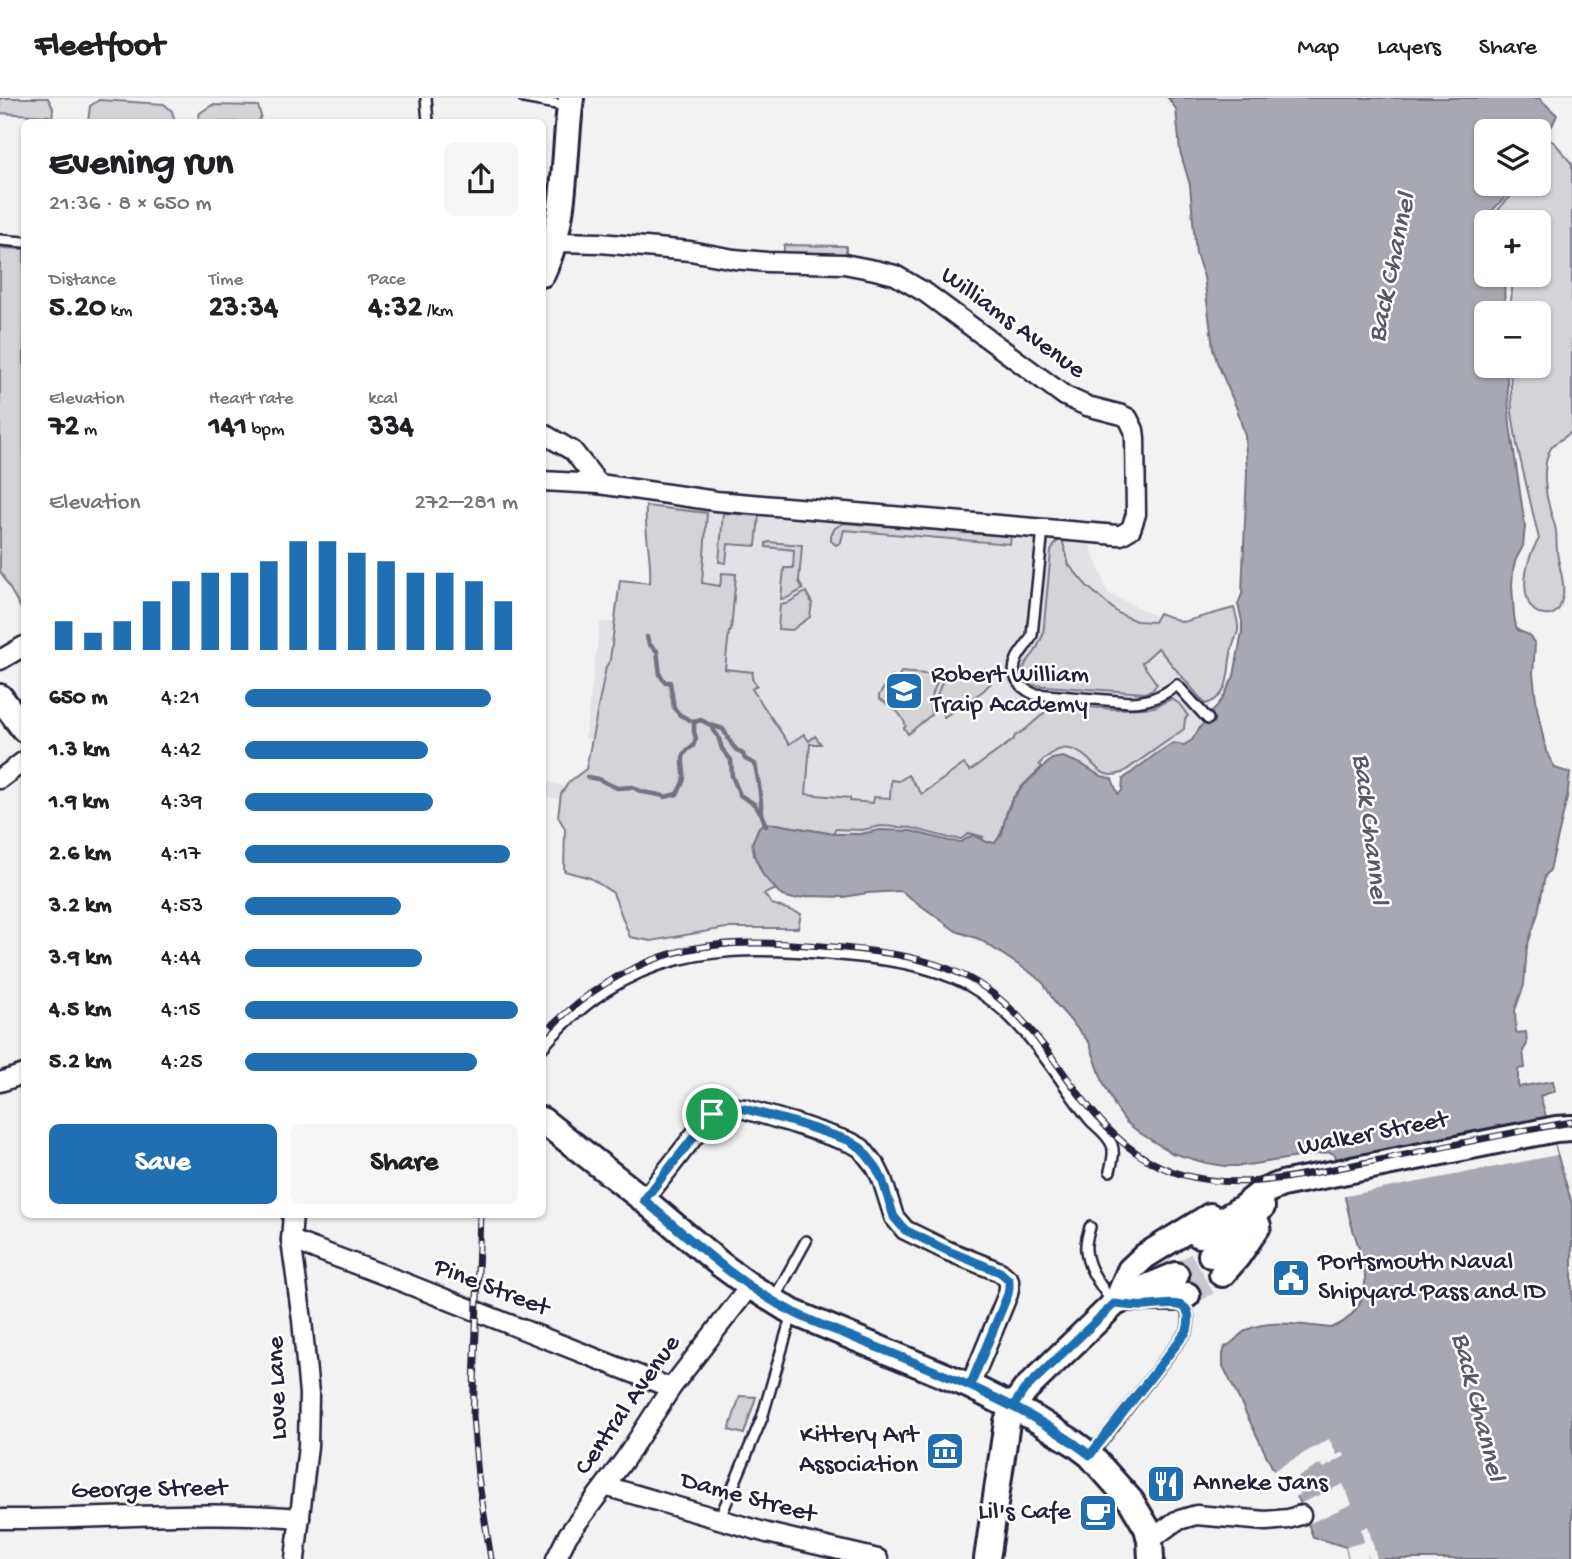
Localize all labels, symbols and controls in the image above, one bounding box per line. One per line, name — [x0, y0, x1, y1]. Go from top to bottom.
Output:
text: Fleetfoot — [35, 29, 165, 67]
text: Map — [1297, 34, 1339, 63]
text: Layers — [1377, 34, 1441, 63]
text: Share — [1479, 34, 1537, 63]
map controls — [1474, 119, 1551, 378]
button: layers — [1474, 119, 1551, 196]
button: share — [444, 142, 518, 216]
text: Evening run — [49, 143, 233, 187]
water label: Back Channel — [1361, 189, 1425, 346]
text: 21:36 · 8 × 650 m — [49, 191, 212, 218]
button: + — [1474, 210, 1551, 287]
street label: Williams Avenue — [933, 261, 1091, 387]
text: Distance — [49, 269, 116, 292]
text: Time — [209, 269, 243, 292]
text: Pace — [368, 269, 406, 292]
text: 5.20 — [49, 292, 106, 327]
text: 23:34 — [209, 292, 278, 327]
text: 4:32 — [368, 292, 422, 327]
text: km — [106, 300, 132, 323]
text: /km — [422, 300, 453, 323]
button: − — [1474, 301, 1551, 378]
text: Elevation — [49, 388, 125, 411]
text: Heart rate — [209, 388, 294, 411]
text: kcal — [368, 388, 398, 411]
text: 72 — [49, 411, 79, 446]
text: 141 — [209, 411, 247, 446]
text: 334 — [368, 411, 414, 446]
text: m — [79, 419, 97, 442]
text: bpm — [247, 419, 284, 442]
text: Elevation — [49, 490, 140, 517]
text: 272–281 m — [414, 490, 518, 517]
place label: Robert William Traip Academy — [929, 661, 1089, 722]
school or university icon: Robert William Traip Academy — [883, 670, 925, 712]
text: 650 m — [49, 685, 108, 712]
text: 4:21 — [161, 685, 200, 712]
text: 1.3 km — [49, 737, 109, 764]
text: 4:42 — [161, 737, 201, 764]
water label: Back Channel — [1343, 752, 1395, 908]
text: 1.9 km — [49, 789, 109, 816]
text: 4:39 — [161, 789, 203, 816]
text: 2.6 km — [49, 841, 111, 868]
text: 4:17 — [161, 841, 200, 868]
text: 3.2 km — [49, 893, 111, 920]
text: 4:53 — [161, 893, 203, 920]
text: 3.9 km — [49, 945, 112, 972]
text: 4:44 — [161, 945, 201, 972]
text: 4.5 km — [49, 997, 111, 1024]
text: 4:15 — [161, 997, 201, 1024]
text: 5.2 km — [49, 1049, 112, 1076]
text: 4:25 — [161, 1049, 202, 1076]
pin — [682, 1084, 742, 1144]
icon: arrive — [693, 1095, 731, 1133]
street label: Walker Street — [1295, 1105, 1453, 1165]
button: Save — [49, 1124, 277, 1204]
button: Share — [291, 1124, 518, 1204]
place label: Portsmouth Naval Shipyard Pass and ID — [1317, 1248, 1546, 1309]
street label: Pine Street — [428, 1252, 555, 1326]
public building icon: Portsmouth Naval Shipyard Pass and ID — [1270, 1257, 1312, 1299]
street label: Central Avenue — [569, 1329, 689, 1482]
water label: Back Channel — [1443, 1330, 1512, 1486]
street label: Love Lane — [262, 1335, 296, 1440]
place label: Kittery Art Association — [799, 1421, 920, 1482]
museum icon: Kittery Art Association — [924, 1430, 966, 1472]
restaurant icon: Anneke Jans — [1145, 1463, 1187, 1505]
street label: Dame Street — [675, 1466, 821, 1533]
place label: Anneke Jans — [1193, 1469, 1329, 1500]
street label: George Street — [71, 1474, 230, 1508]
cafe icon: Lil's Cafe — [1077, 1492, 1119, 1534]
place label: Lil's Cafe — [978, 1498, 1072, 1529]

